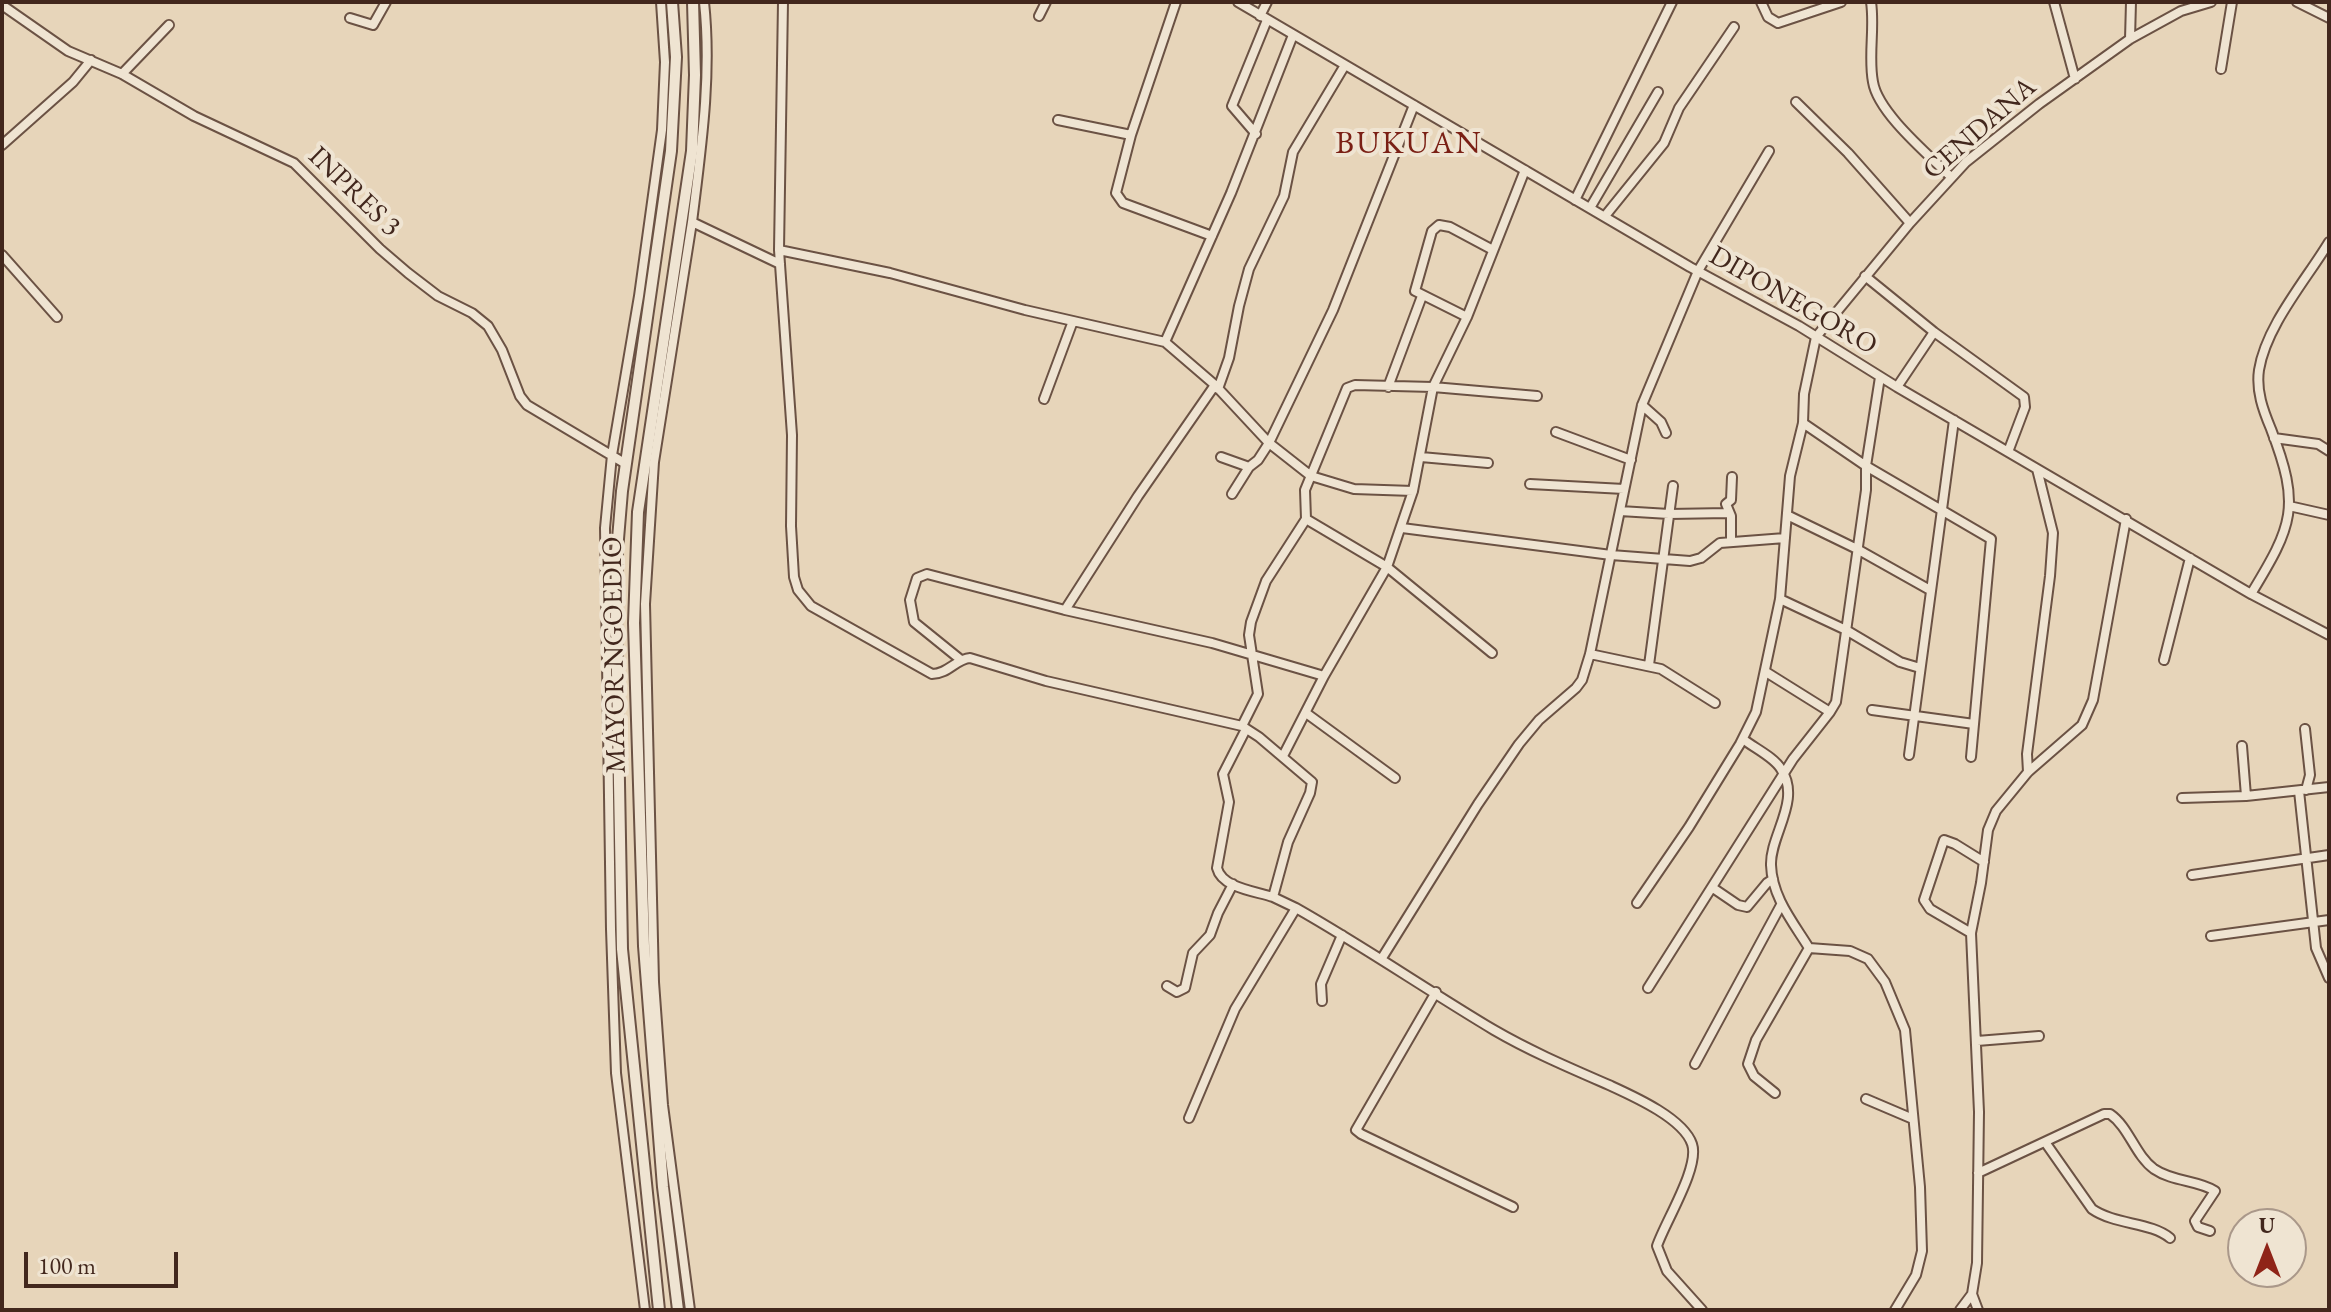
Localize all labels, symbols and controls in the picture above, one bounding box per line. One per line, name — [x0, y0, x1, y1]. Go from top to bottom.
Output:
street label: CENDANA — [1917, 71, 2043, 187]
district label: BUKUAN — [1335, 125, 1483, 163]
street label: INPRES 3 — [301, 140, 407, 244]
street label: DIPONEGORO — [1703, 239, 1883, 363]
street label: MAYOR NGOEDIO — [596, 536, 634, 774]
north arrow — [2227, 1208, 2307, 1288]
text: U — [2259, 1211, 2275, 1240]
scale bar — [28, 1236, 182, 1286]
text: 100 m — [38, 1250, 96, 1281]

